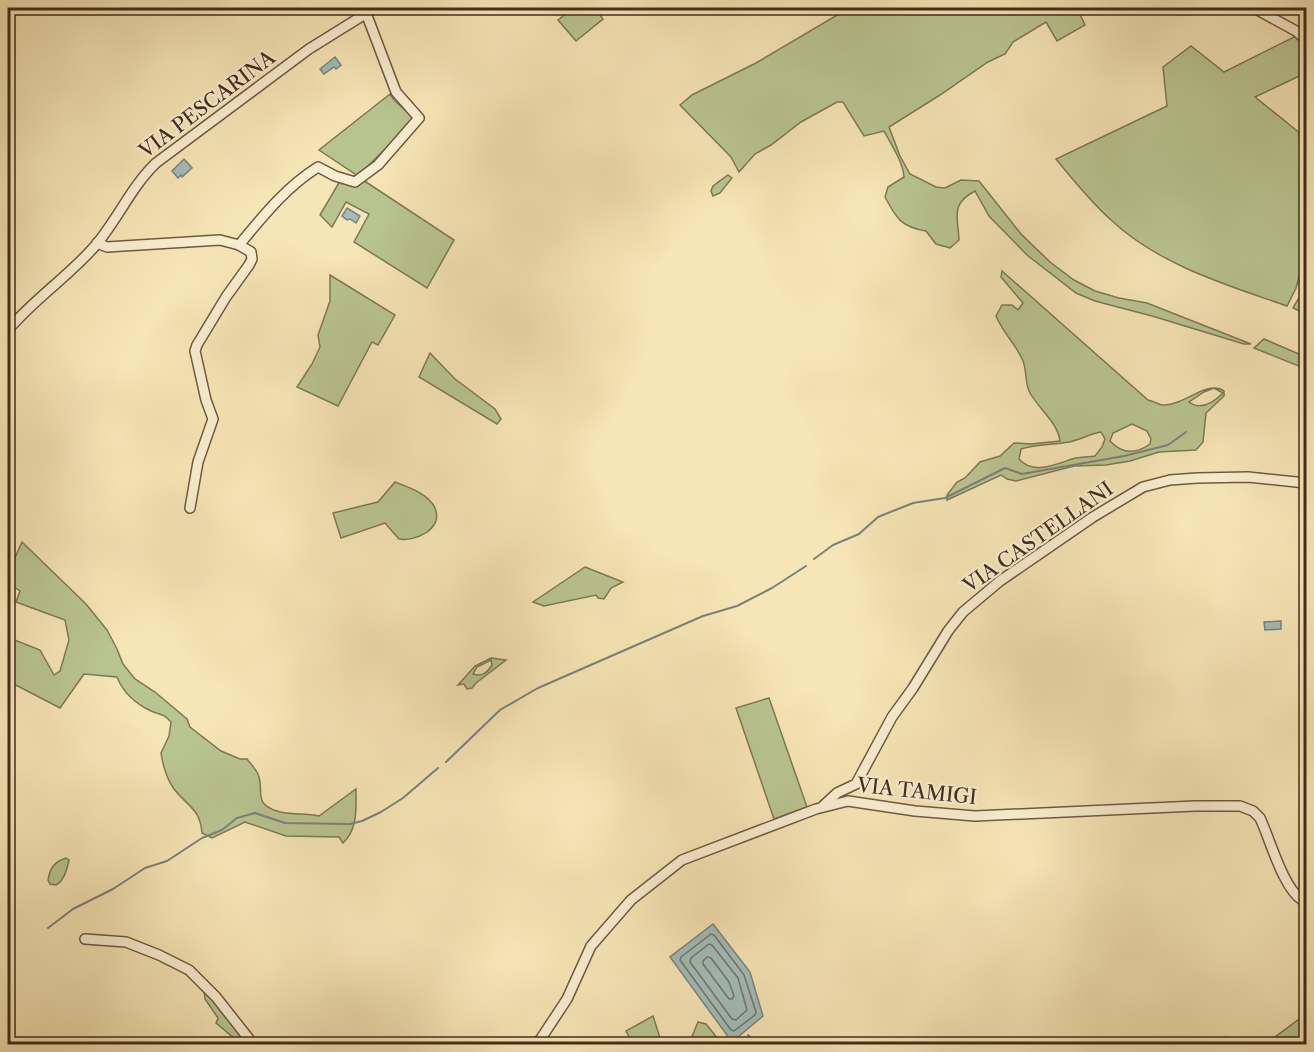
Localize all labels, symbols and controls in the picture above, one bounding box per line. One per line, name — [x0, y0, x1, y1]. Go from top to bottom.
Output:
street label: VIA PESCARINA — [134, 44, 281, 163]
street label: VIA CASTELLANI — [958, 476, 1118, 598]
street label: VIA TAMIGI — [855, 773, 978, 809]

